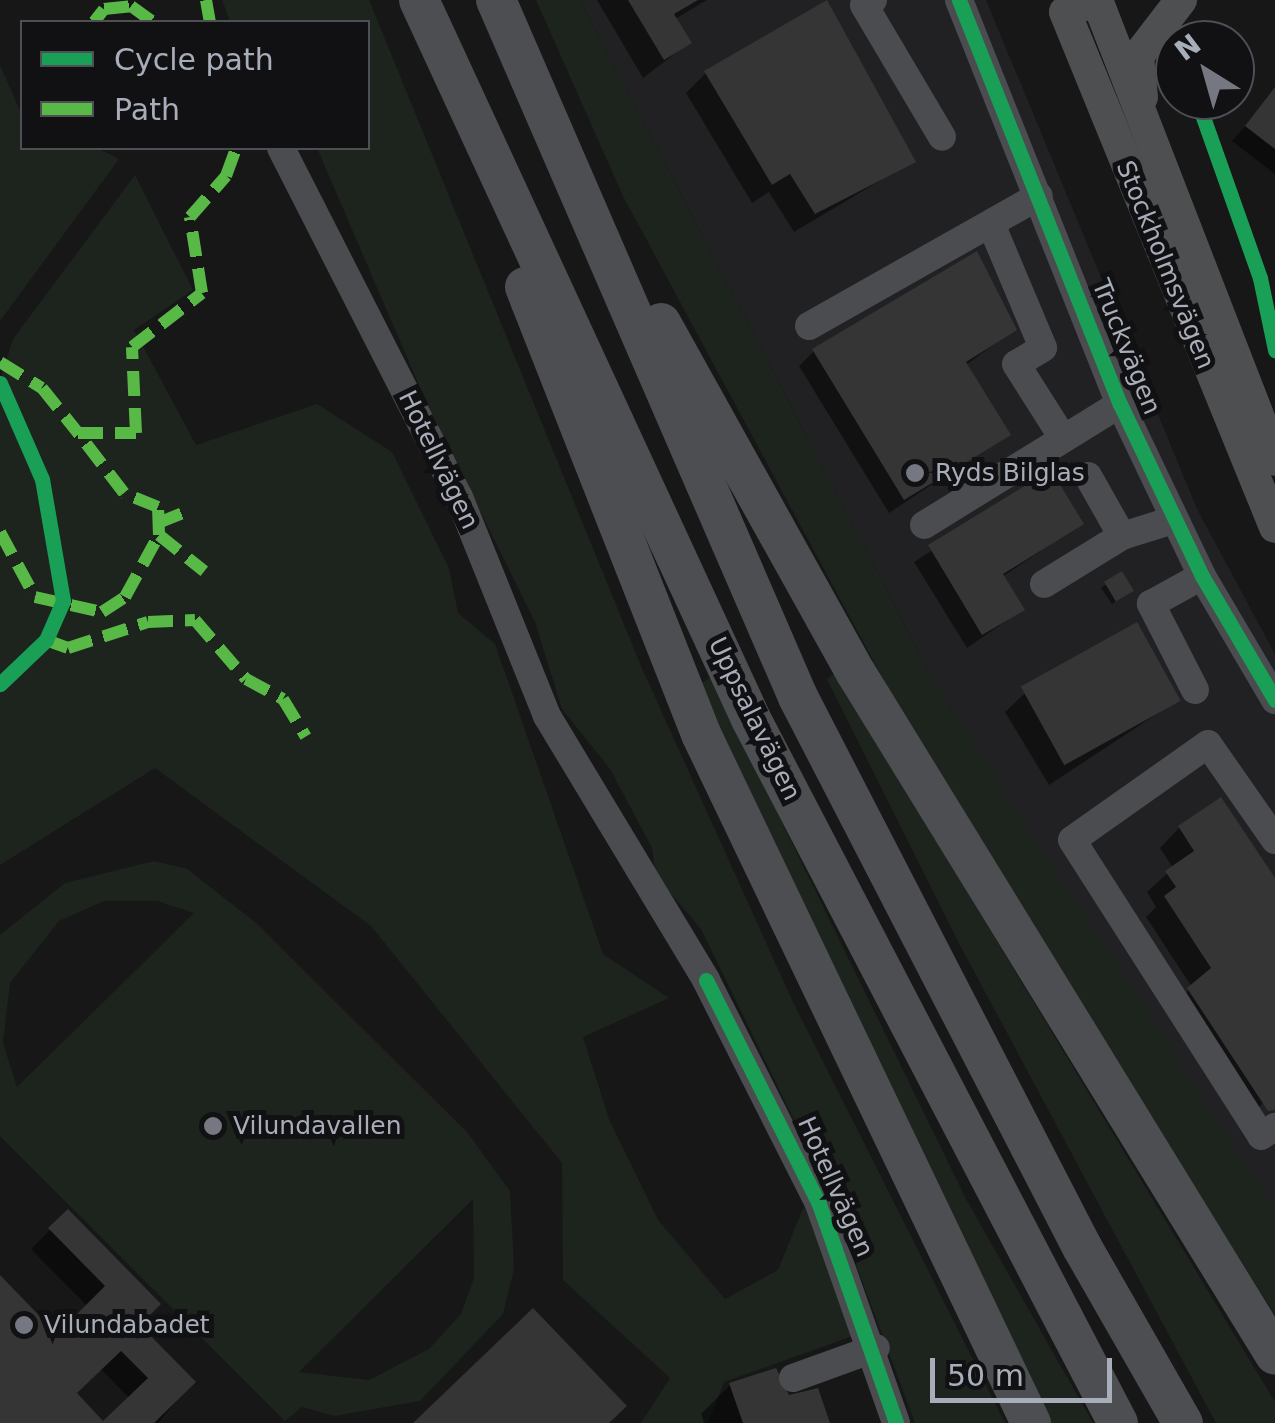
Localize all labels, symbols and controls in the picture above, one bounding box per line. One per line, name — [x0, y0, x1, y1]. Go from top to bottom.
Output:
legend — [20, 20, 370, 150]
north arrow — [1155, 20, 1255, 120]
text: N — [1169, 27, 1207, 67]
text: Cycle path — [114, 42, 274, 77]
text: Path — [114, 92, 180, 127]
street label: Stockholmsvägen — [1110, 157, 1220, 373]
street label: Truckvägen — [1085, 275, 1167, 419]
street label: Hotellvägen — [392, 386, 484, 534]
place label: Ryds Bilglas — [935, 458, 1085, 488]
marker: Ryds Bilglas — [904, 462, 926, 484]
street label: Uppsalavägen — [702, 632, 806, 806]
place label: Vilundavallen — [233, 1111, 402, 1141]
street label: Hotellvägen — [791, 1112, 879, 1262]
marker: Vilundavallen — [202, 1115, 224, 1137]
place label: Vilundabadet — [44, 1310, 210, 1340]
marker: Vilundabadet — [13, 1314, 35, 1336]
scale bar — [935, 1338, 1118, 1400]
text: 50 m — [947, 1358, 1024, 1393]

